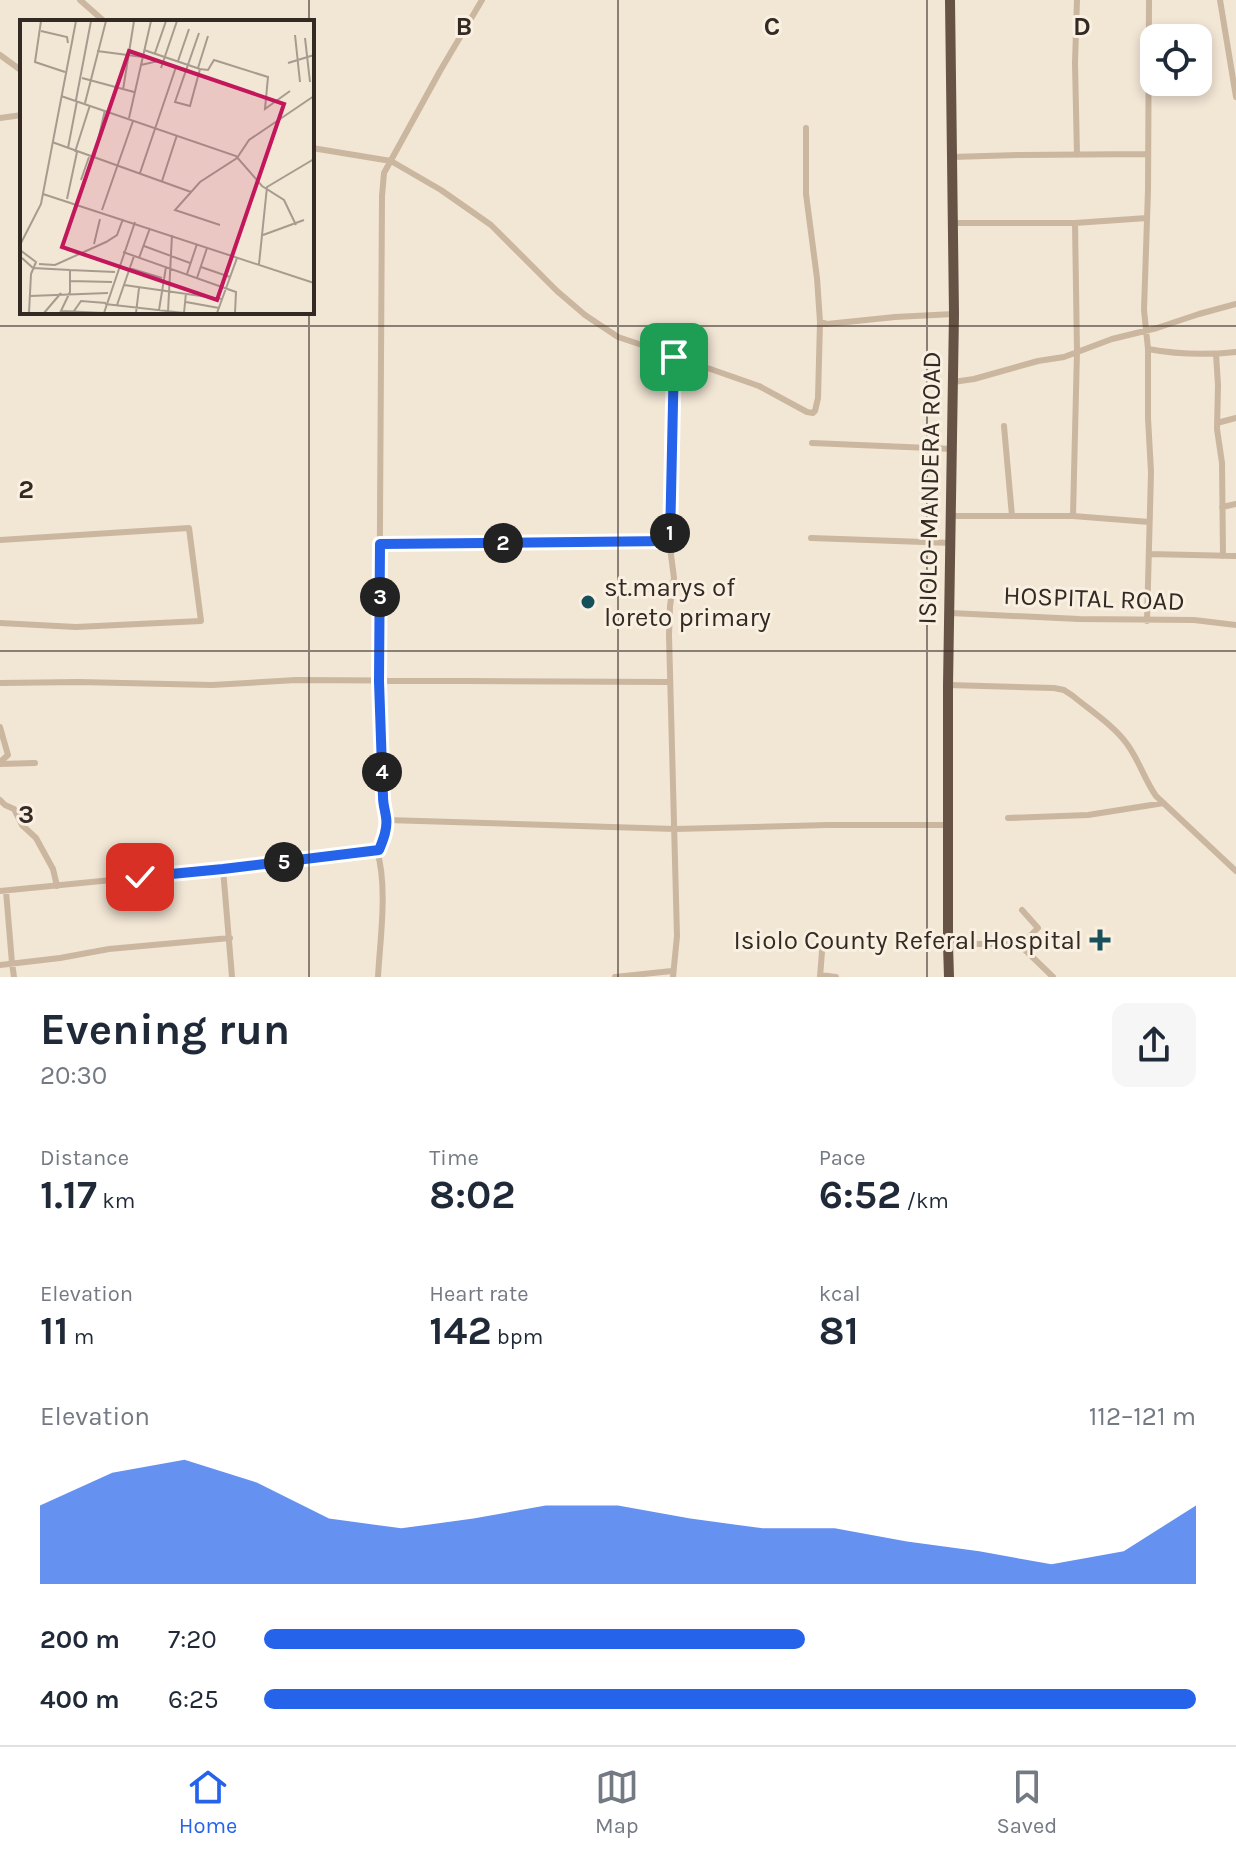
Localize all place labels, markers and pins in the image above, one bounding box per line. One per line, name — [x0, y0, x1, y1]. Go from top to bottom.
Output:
pin — [640, 323, 708, 391]
pin: 1 — [650, 513, 690, 553]
pin: 2 — [483, 523, 523, 563]
place label: st.marys of loreto primary — [604, 572, 771, 633]
pin: 3 — [360, 577, 400, 617]
marker: st.marys of loreto primary — [579, 593, 597, 611]
pin: 4 — [362, 752, 402, 792]
pin: 5 — [264, 842, 304, 882]
pin — [106, 843, 174, 911]
place label: Isiolo County Referal Hospital — [734, 925, 1082, 956]
marker: Isiolo County Referal Hospital — [1089, 929, 1111, 951]

